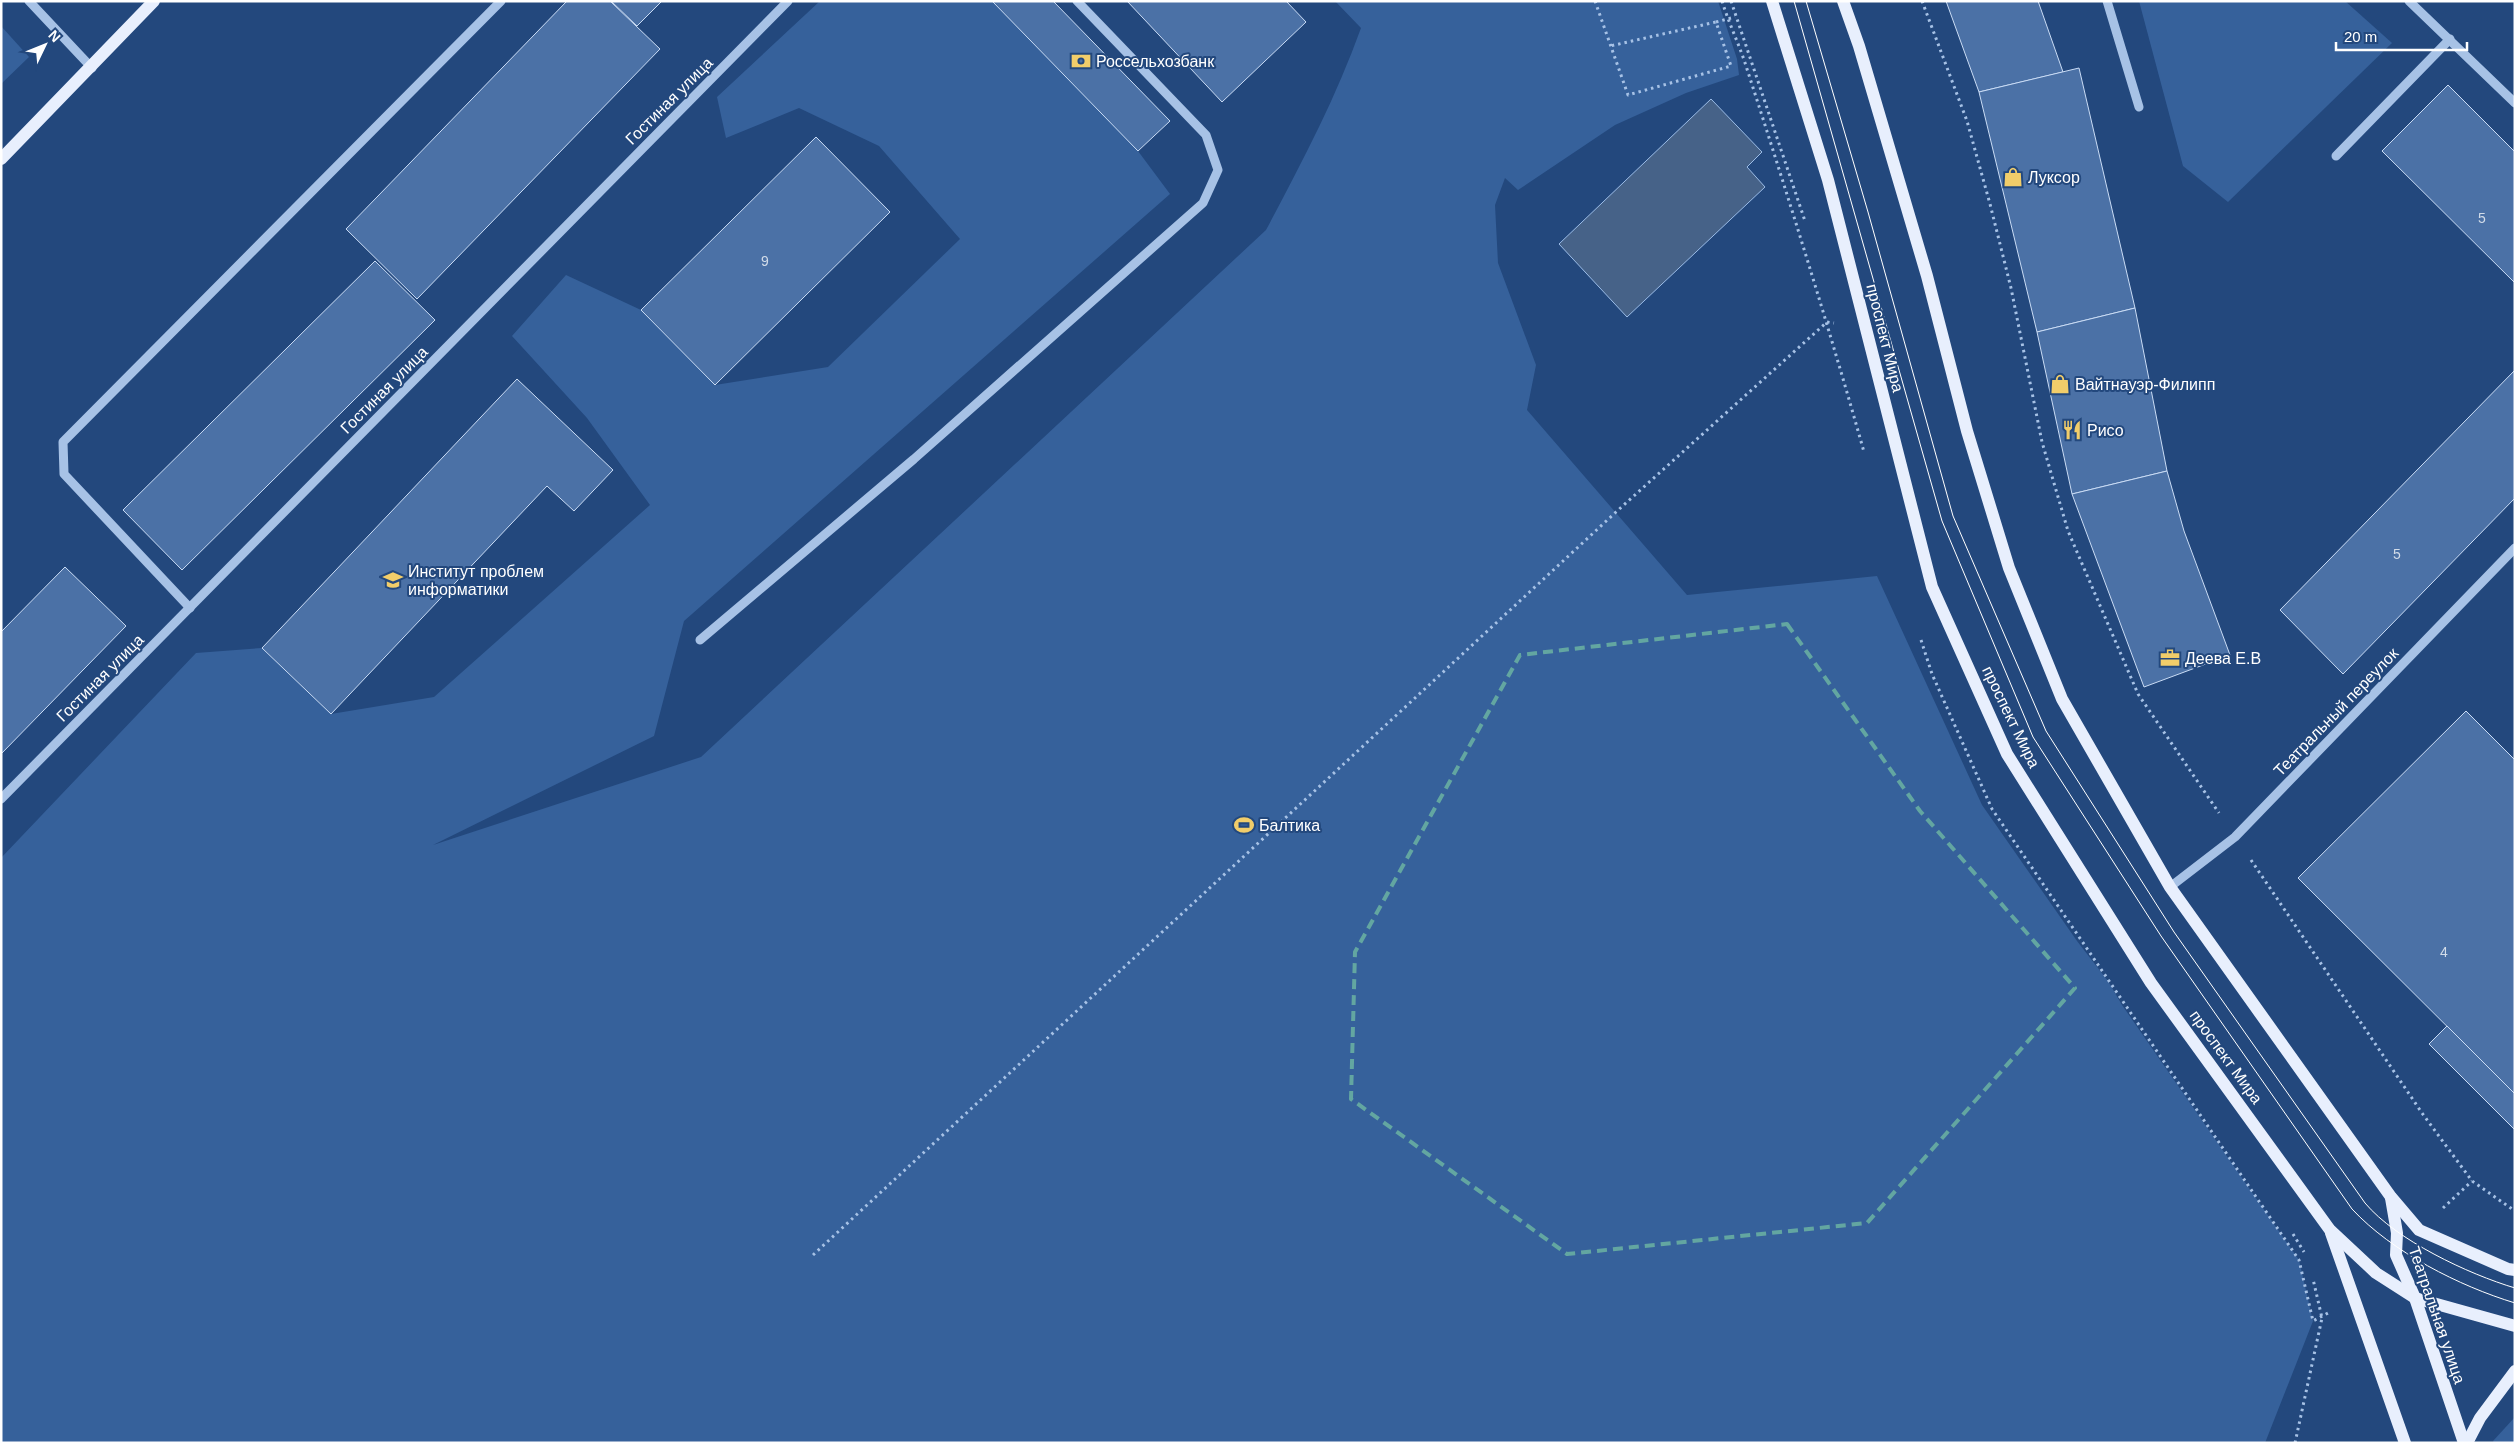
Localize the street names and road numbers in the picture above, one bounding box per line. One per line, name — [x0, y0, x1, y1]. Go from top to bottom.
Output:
street label: Гостиная улица — [622, 54, 716, 148]
street label: проспект Мира — [1863, 282, 1907, 394]
street label: Гостиная улица — [337, 343, 431, 437]
street label: Гостиная улица — [53, 631, 147, 725]
street label: Театральный переулок — [2270, 644, 2402, 779]
street label: проспект Мира — [1979, 663, 2043, 771]
street label: проспект Мира — [2186, 1007, 2266, 1107]
street label: Театральная улица — [2406, 1244, 2469, 1386]

